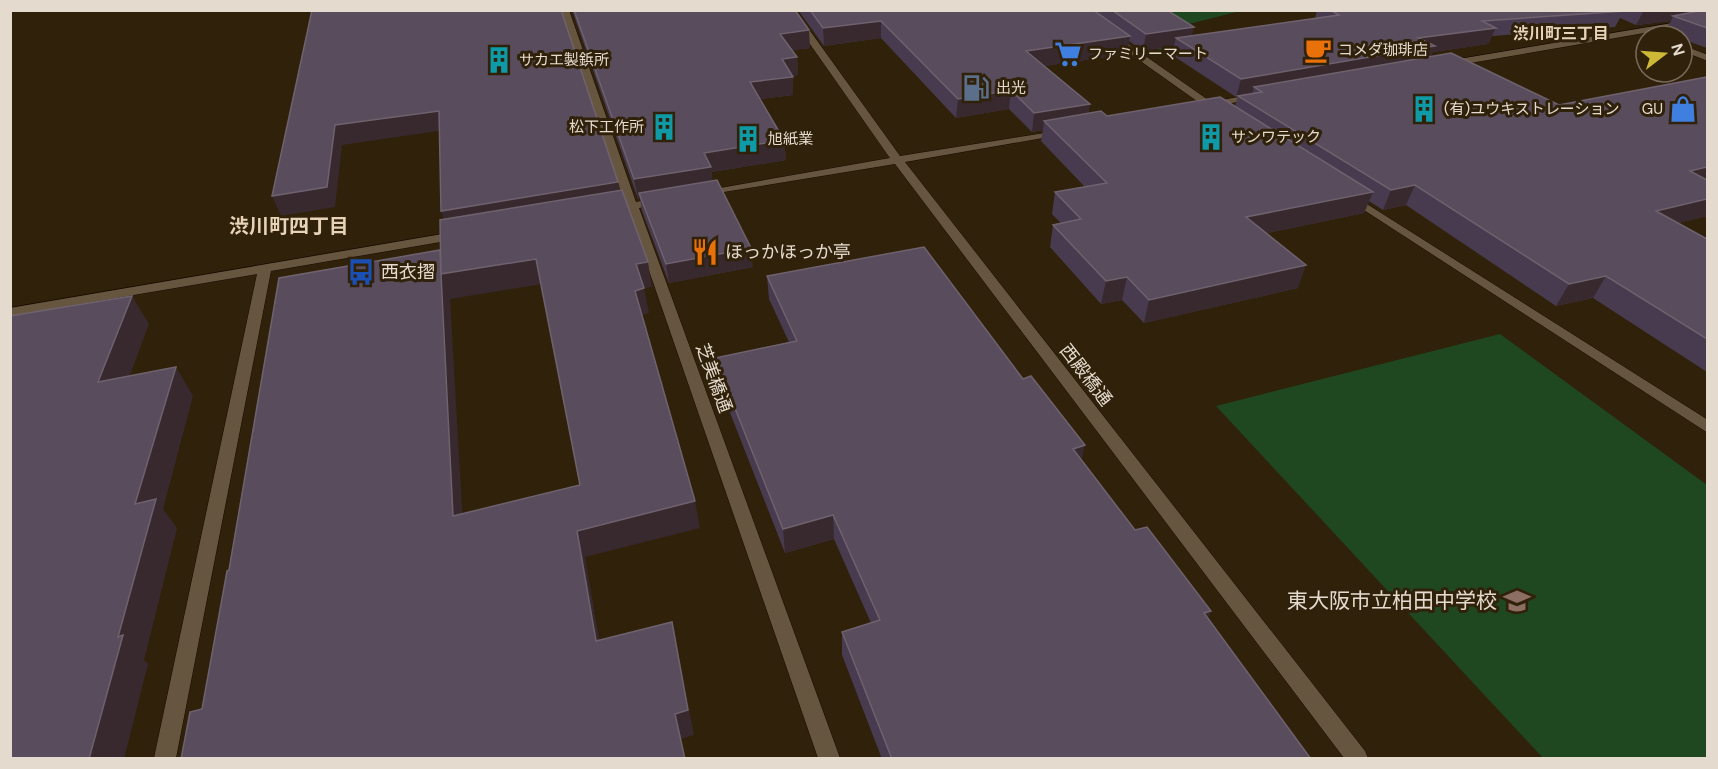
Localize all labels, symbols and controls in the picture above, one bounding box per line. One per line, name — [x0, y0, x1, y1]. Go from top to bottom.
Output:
district label: 渋川町三丁目 — [1513, 23, 1609, 44]
north arrow — [1634, 24, 1694, 84]
cafe icon: コメダ珈琲店 — [1303, 35, 1333, 65]
supermarket icon: ファミリーマート — [1053, 39, 1083, 69]
place label: コメダ珈琲店 — [1338, 40, 1428, 60]
text: N — [1666, 41, 1690, 58]
place label: ファミリーマート — [1088, 44, 1208, 64]
building icon: サカエ製鋲所 — [484, 45, 514, 75]
place label: サカエ製鋲所 — [519, 50, 609, 70]
fuel station icon: 出光 — [961, 73, 991, 103]
place label: 出光 — [996, 78, 1026, 98]
building icon: (有)ユウキストレーション — [1409, 94, 1439, 124]
shop icon: GU — [1668, 94, 1698, 124]
place label: (有)ユウキストレーション — [1444, 99, 1619, 119]
place label: GU — [1642, 99, 1663, 119]
building icon: 松下工作所 — [649, 112, 679, 142]
place label: 松下工作所 — [569, 117, 644, 137]
building icon: サンワテック — [1196, 122, 1226, 152]
building icon: 旭紙業 — [733, 124, 763, 154]
place label: サンワテック — [1231, 127, 1321, 147]
place label: 旭紙業 — [768, 129, 813, 149]
district label: 渋川町四丁目 — [229, 213, 349, 239]
restaurant icon: ほっかほっか亭 — [690, 237, 720, 267]
place label: ほっかほっか亭 — [725, 240, 851, 264]
bus stop icon: 西衣摺 — [346, 257, 376, 287]
place label: 西衣摺 — [381, 260, 435, 284]
street label: 西殿橋通 — [1054, 339, 1118, 411]
street label: 芝美橋通 — [690, 340, 738, 416]
school or university icon: 東大阪市立柏田中学校 — [1502, 586, 1532, 616]
place label: 東大阪市立柏田中学校 — [1287, 587, 1497, 615]

